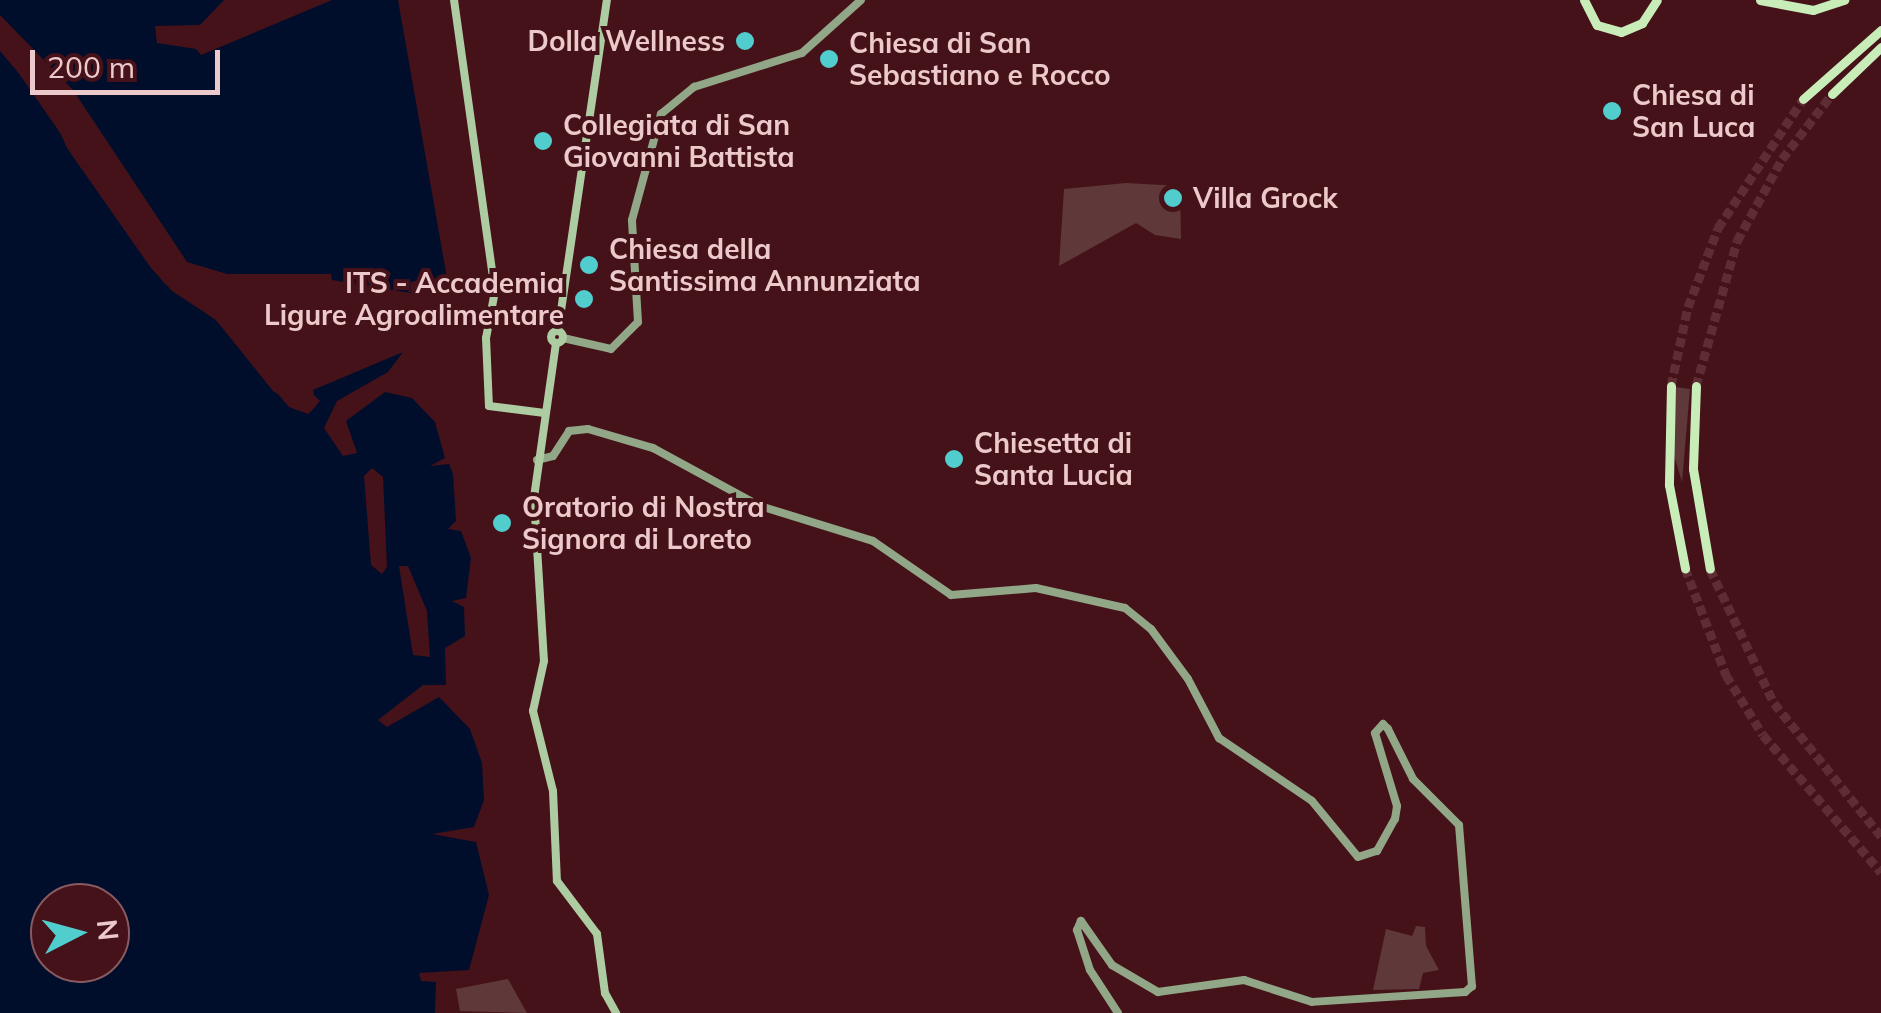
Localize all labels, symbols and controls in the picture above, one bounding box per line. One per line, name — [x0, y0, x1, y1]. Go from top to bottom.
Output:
place label: Dolla Wellness — [528, 24, 725, 58]
place label: Chiesa di San Sebastiano e Rocco — [849, 26, 1111, 92]
scale bar — [35, 30, 225, 92]
marker: Dolla Wellness — [734, 30, 756, 52]
text: 200 m — [47, 48, 135, 86]
marker: Chiesa di San Sebastiano e Rocco — [818, 48, 840, 70]
place label: Chiesa di San Luca — [1632, 78, 1755, 144]
marker: Chiesa di San Luca — [1601, 100, 1623, 122]
place label: Collegiata di San Giovanni Battista — [563, 108, 795, 174]
marker: Collegiata di San Giovanni Battista — [532, 130, 554, 152]
place label: Villa Grock — [1193, 181, 1338, 215]
marker: Villa Grock — [1162, 187, 1184, 209]
place label: Chiesa della Santissima Annunziata — [609, 232, 920, 298]
marker: Chiesa della Santissima Annunziata — [578, 254, 600, 276]
place label: ITS - Accademia Ligure Agroalimentare — [264, 266, 564, 332]
marker: ITS - Accademia Ligure Agroalimentare — [573, 288, 595, 310]
place label: Chiesetta di Santa Lucia — [974, 426, 1133, 492]
marker: Chiesetta di Santa Lucia — [943, 448, 965, 470]
place label: Oratorio di Nostra Signora di Loreto — [522, 490, 765, 556]
marker: Oratorio di Nostra Signora di Loreto — [491, 512, 513, 534]
north arrow — [30, 883, 130, 983]
text: N — [90, 918, 127, 942]

